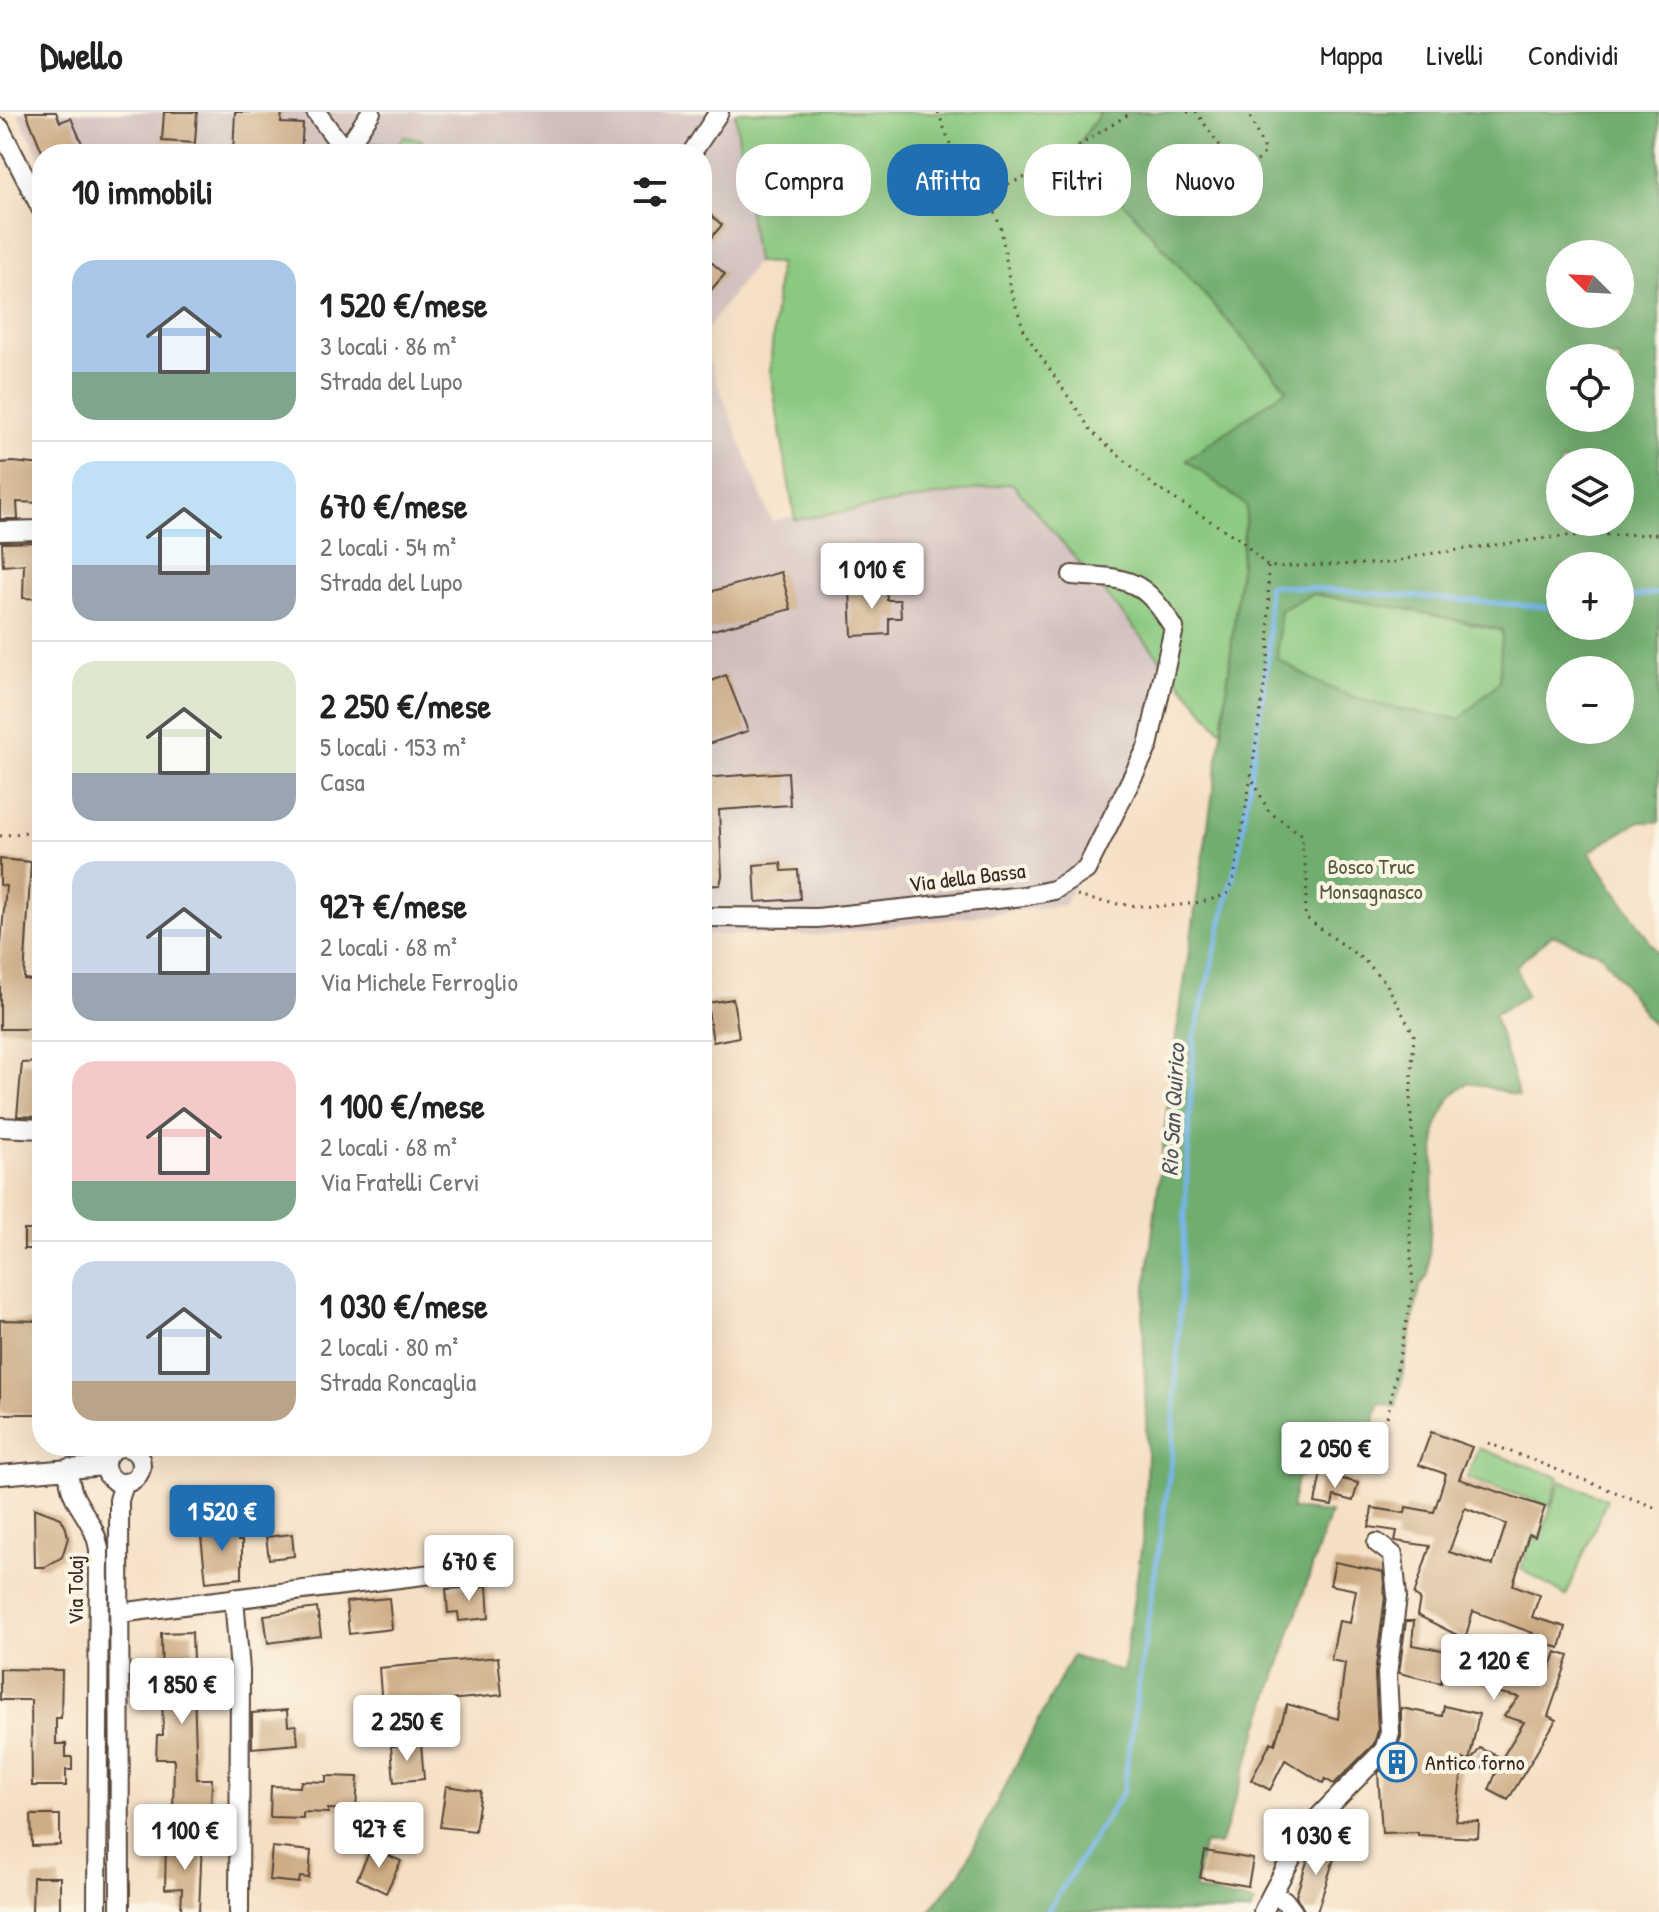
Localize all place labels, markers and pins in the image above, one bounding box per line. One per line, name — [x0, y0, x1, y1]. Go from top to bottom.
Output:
pin: 1 010 € — [798, 543, 946, 611]
pin: 2 050 € — [1261, 1422, 1409, 1490]
pin: 1 520 € — [148, 1485, 296, 1553]
pin: 670 € — [413, 1535, 525, 1603]
pin: 2 120 € — [1420, 1634, 1568, 1702]
pin: 1 850 € — [108, 1658, 256, 1726]
pin: 2 250 € — [333, 1695, 481, 1763]
building icon: Antico forno — [1376, 1741, 1418, 1783]
place label: Antico forno — [1425, 1747, 1525, 1777]
pin: 927 € — [323, 1802, 435, 1870]
pin: 1 100 € — [111, 1804, 259, 1872]
pin: 1 030 € — [1242, 1809, 1390, 1877]

